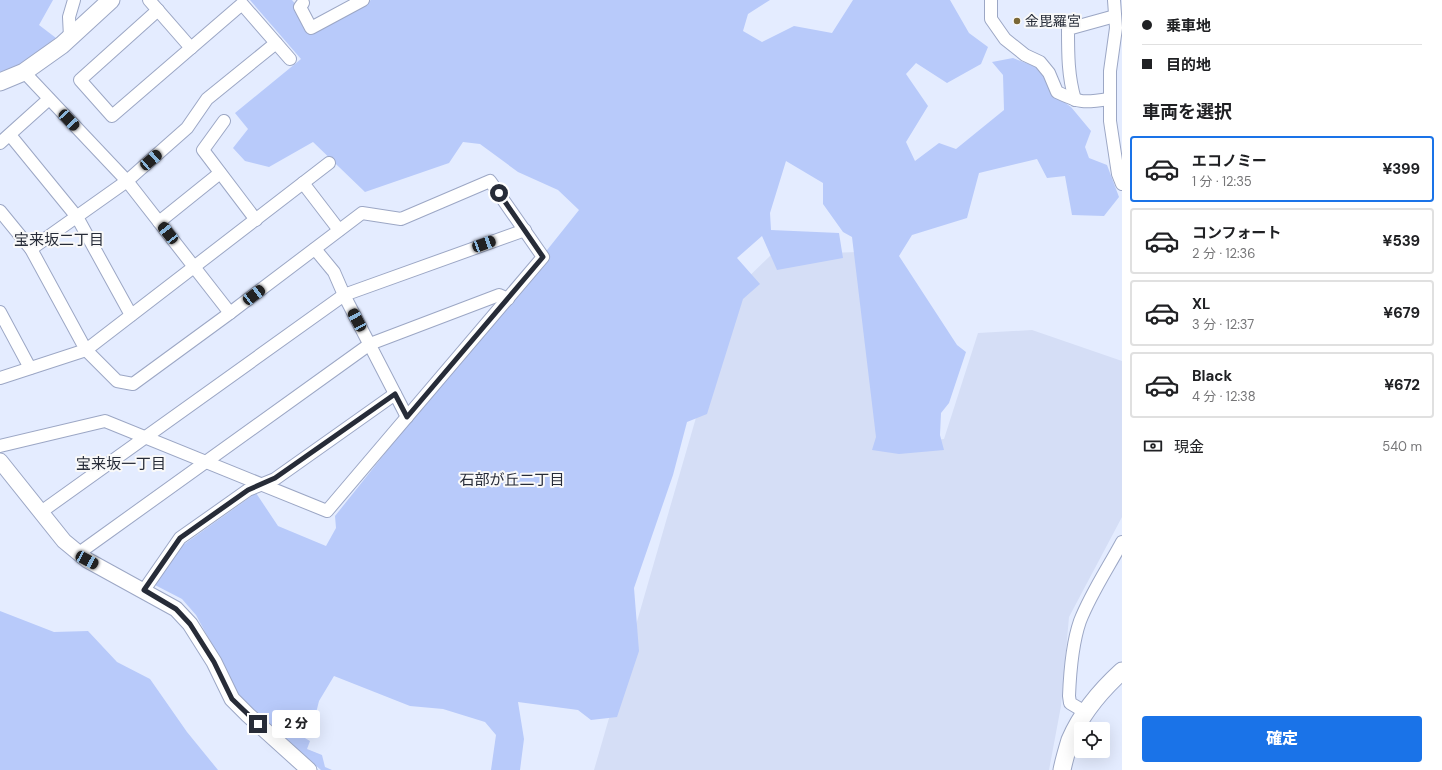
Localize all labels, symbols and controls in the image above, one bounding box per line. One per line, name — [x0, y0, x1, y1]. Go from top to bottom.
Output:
place label: 金毘羅宮 — [1025, 12, 1081, 30]
marker: 金毘羅宮 — [1012, 16, 1022, 26]
text: 乗車地 — [1166, 16, 1211, 36]
text: 目的地 — [1166, 55, 1211, 75]
text: 車両を選択 — [1142, 100, 1232, 124]
car — [56, 107, 82, 133]
car — [138, 148, 164, 172]
icon: car — [1144, 151, 1180, 187]
text: エコノミー — [1192, 151, 1267, 171]
text: ¥399 — [1382, 159, 1420, 179]
text: 1 分 · 12:35 — [1192, 173, 1252, 190]
route start — [490, 184, 508, 202]
car — [156, 220, 180, 246]
icon: car — [1144, 223, 1180, 259]
text: コンフォート — [1192, 223, 1282, 243]
district label: 宝来坂二丁目 — [14, 230, 104, 250]
text: ¥539 — [1383, 231, 1420, 251]
car — [471, 234, 497, 254]
text: 2 分 · 12:36 — [1192, 245, 1255, 262]
car — [241, 283, 267, 307]
text: XL — [1192, 294, 1210, 314]
icon: car — [1144, 295, 1180, 331]
text: ¥679 — [1383, 303, 1420, 323]
car — [346, 307, 368, 333]
text: 3 分 · 12:37 — [1192, 316, 1254, 333]
text: Black — [1192, 366, 1232, 386]
icon: car — [1144, 367, 1180, 403]
text: ¥672 — [1384, 375, 1420, 395]
text: 4 分 · 12:38 — [1192, 388, 1256, 405]
icon: cash — [1142, 435, 1164, 457]
text: 現金 — [1174, 437, 1204, 457]
text: 540 m — [1382, 438, 1422, 455]
district label: 宝来坂一丁目 — [76, 454, 166, 474]
district label: 石部が丘二丁目 — [459, 470, 565, 490]
car — [74, 549, 100, 571]
callout: 2 分 — [272, 710, 320, 738]
route end — [249, 715, 267, 733]
text: 2 分 — [284, 715, 308, 732]
button: 確定 — [1142, 716, 1422, 762]
map controls — [1074, 722, 1110, 758]
button: locate — [1074, 722, 1110, 758]

